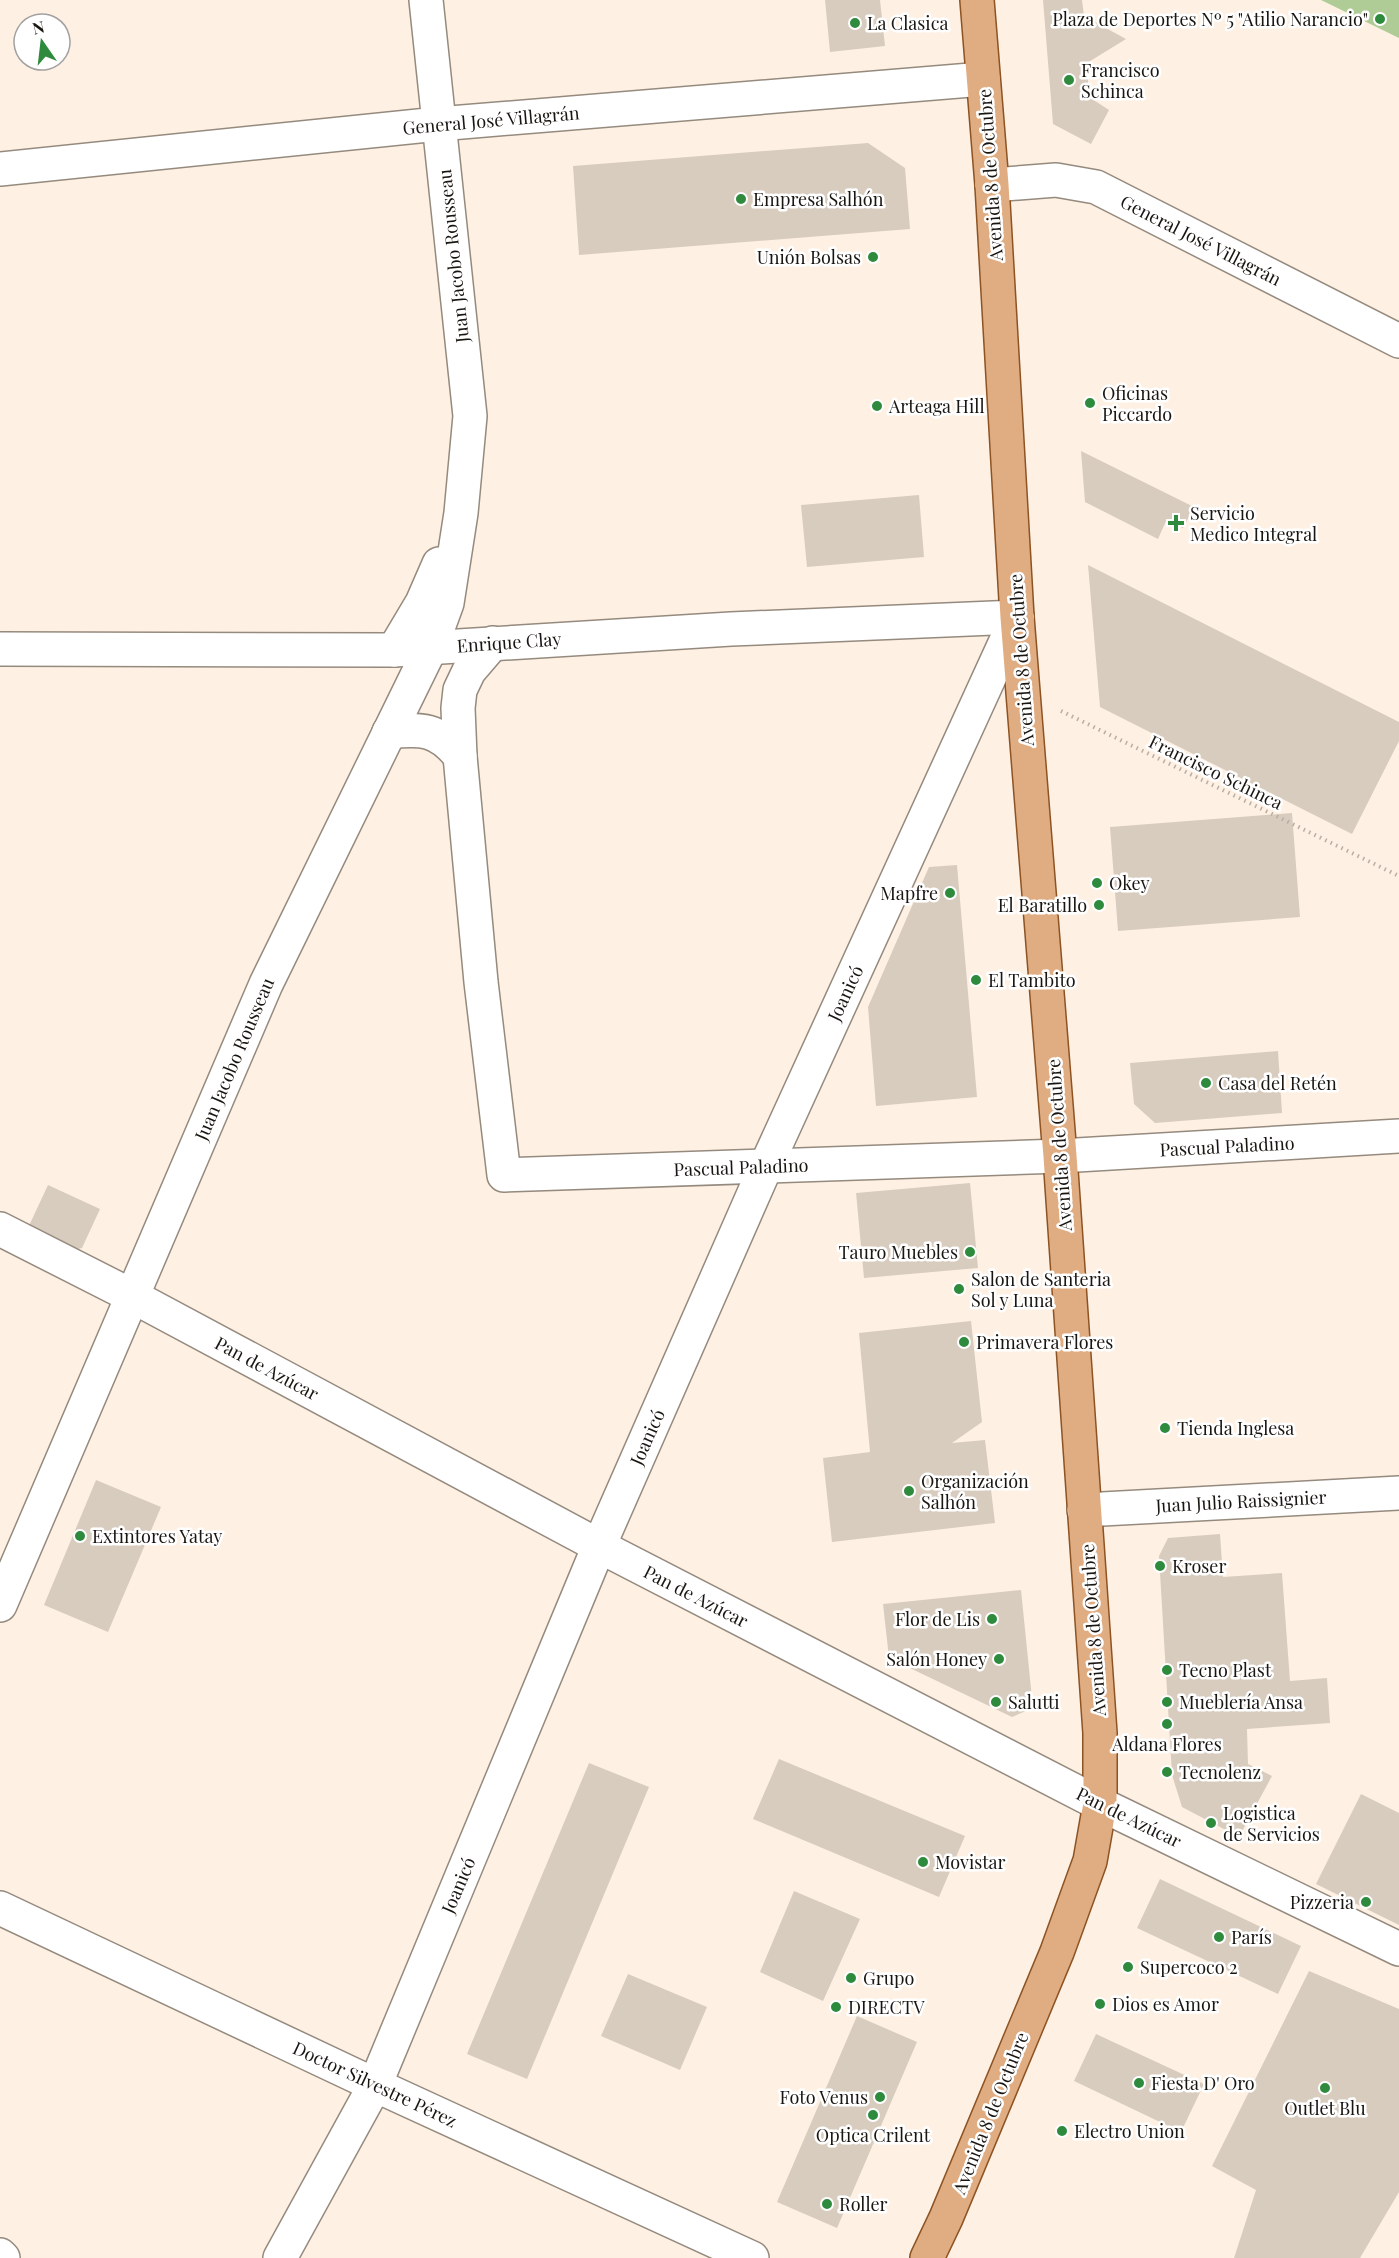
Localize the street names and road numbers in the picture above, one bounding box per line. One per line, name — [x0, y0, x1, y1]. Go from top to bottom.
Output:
street label: Avenida 8 de Octubre — [972, 88, 1008, 263]
street label: General José Villagrán — [402, 100, 581, 140]
street label: Juan Jacobo Rousseau — [432, 167, 474, 345]
street label: General José Villagrán — [1117, 189, 1286, 291]
street label: Avenida 8 de Octubre — [1003, 573, 1039, 748]
street label: Enrique Clay — [456, 626, 562, 658]
street label: Francisco Schinca — [1145, 729, 1287, 815]
street label: Joanicó — [821, 961, 868, 1026]
street label: Juan Jacobo Rousseau — [188, 974, 279, 1145]
street label: Avenida 8 de Octubre — [1041, 1058, 1077, 1233]
street label: Pascual Paladino — [1159, 1130, 1295, 1162]
street label: Pascual Paladino — [673, 1153, 809, 1181]
street label: Pan de Azúcar — [211, 1331, 323, 1405]
street label: Joanicó — [624, 1405, 670, 1470]
street label: Juan Julio Raissignier — [1154, 1485, 1327, 1518]
street label: Avenida 8 de Octubre — [1075, 1543, 1111, 1718]
street label: Pan de Azúcar — [640, 1559, 752, 1633]
street label: Pan de Azúcar — [1072, 1781, 1186, 1853]
street label: Joanicó — [435, 1853, 481, 1918]
street label: Avenida 8 de Octubre — [946, 2029, 1033, 2198]
street label: Doctor Silvestre Pérez — [289, 2035, 461, 2133]

